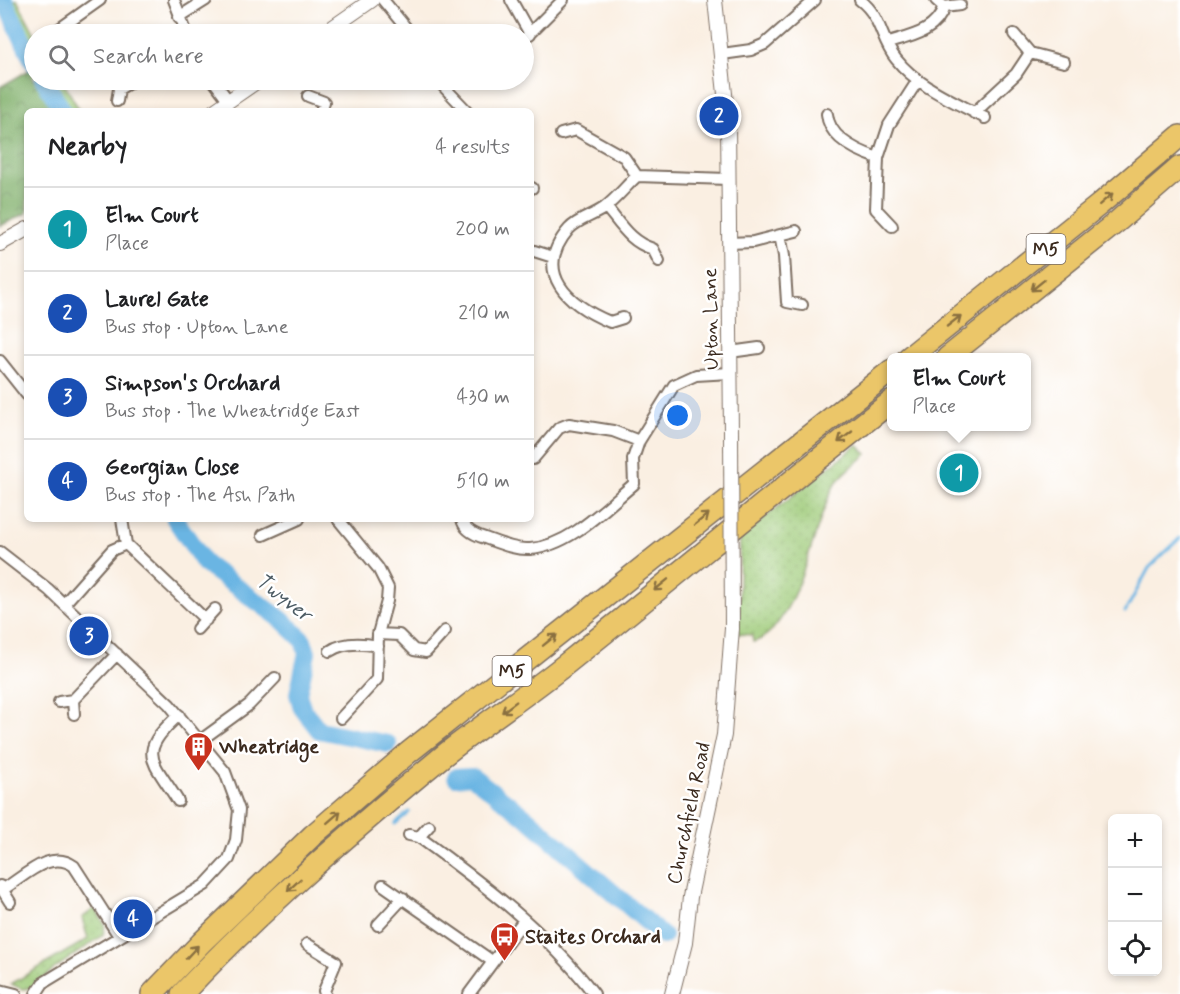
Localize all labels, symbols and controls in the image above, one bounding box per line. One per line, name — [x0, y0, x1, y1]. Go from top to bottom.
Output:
search box — [24, 24, 534, 90]
icon: search — [45, 41, 78, 74]
text: Search here — [93, 43, 204, 71]
pin: 2 — [700, 94, 738, 138]
text: Nearby — [48, 130, 127, 164]
text: 4 results — [435, 134, 510, 161]
one-way arrow — [1098, 193, 1114, 206]
text: Elm Court — [105, 202, 199, 230]
text: 1 — [63, 216, 72, 243]
text: 200 m — [455, 216, 510, 243]
text: Place — [105, 230, 149, 257]
road number: M5 — [1026, 234, 1066, 264]
street label: Upton Lane — [697, 268, 726, 370]
one-way arrow — [1031, 279, 1047, 292]
text: Laurel Gate — [105, 286, 209, 314]
text: 2 — [63, 300, 72, 327]
text: 210 m — [458, 300, 510, 327]
text: Bus stop · Upton Lane — [105, 314, 289, 341]
one-way arrow — [946, 315, 962, 328]
popup — [887, 353, 1031, 431]
text: Elm Court — [912, 365, 1006, 393]
text: Simpson's Orchard — [105, 370, 280, 398]
text: 3 — [63, 384, 72, 411]
text: 430 m — [457, 384, 510, 411]
text: Place — [912, 393, 956, 420]
text: Bus stop · The Wheatridge East — [105, 398, 360, 425]
your location — [663, 401, 692, 430]
one-way arrow — [838, 430, 854, 443]
pin: 1 — [940, 450, 978, 496]
text: Georgian Close — [105, 454, 239, 482]
text: 4 — [62, 468, 73, 495]
text: 510 m — [456, 468, 510, 495]
text: Bus stop · The Ash Path — [105, 482, 295, 509]
one-way arrow — [694, 512, 709, 526]
water label: Twyver — [250, 567, 320, 631]
one-way arrow — [653, 579, 669, 592]
pin: 3 — [70, 614, 109, 658]
one-way arrow — [541, 634, 557, 647]
road number: M5 — [492, 656, 532, 686]
one-way arrow — [501, 701, 517, 713]
building icon: Wheatridge — [182, 730, 214, 772]
place label: Wheatridge — [218, 734, 319, 763]
street label: Churchfield Road — [661, 740, 718, 887]
one-way arrow — [326, 810, 341, 824]
map controls — [1108, 814, 1162, 976]
button: + — [1108, 814, 1162, 868]
button: − — [1108, 868, 1162, 922]
one-way arrow — [287, 878, 302, 892]
pin: 4 — [114, 896, 152, 942]
bus stop icon: Staites Orchard — [488, 920, 520, 962]
button: locate — [1108, 922, 1162, 976]
place label: Staites Orchard — [525, 924, 661, 951]
one-way arrow — [185, 944, 200, 959]

